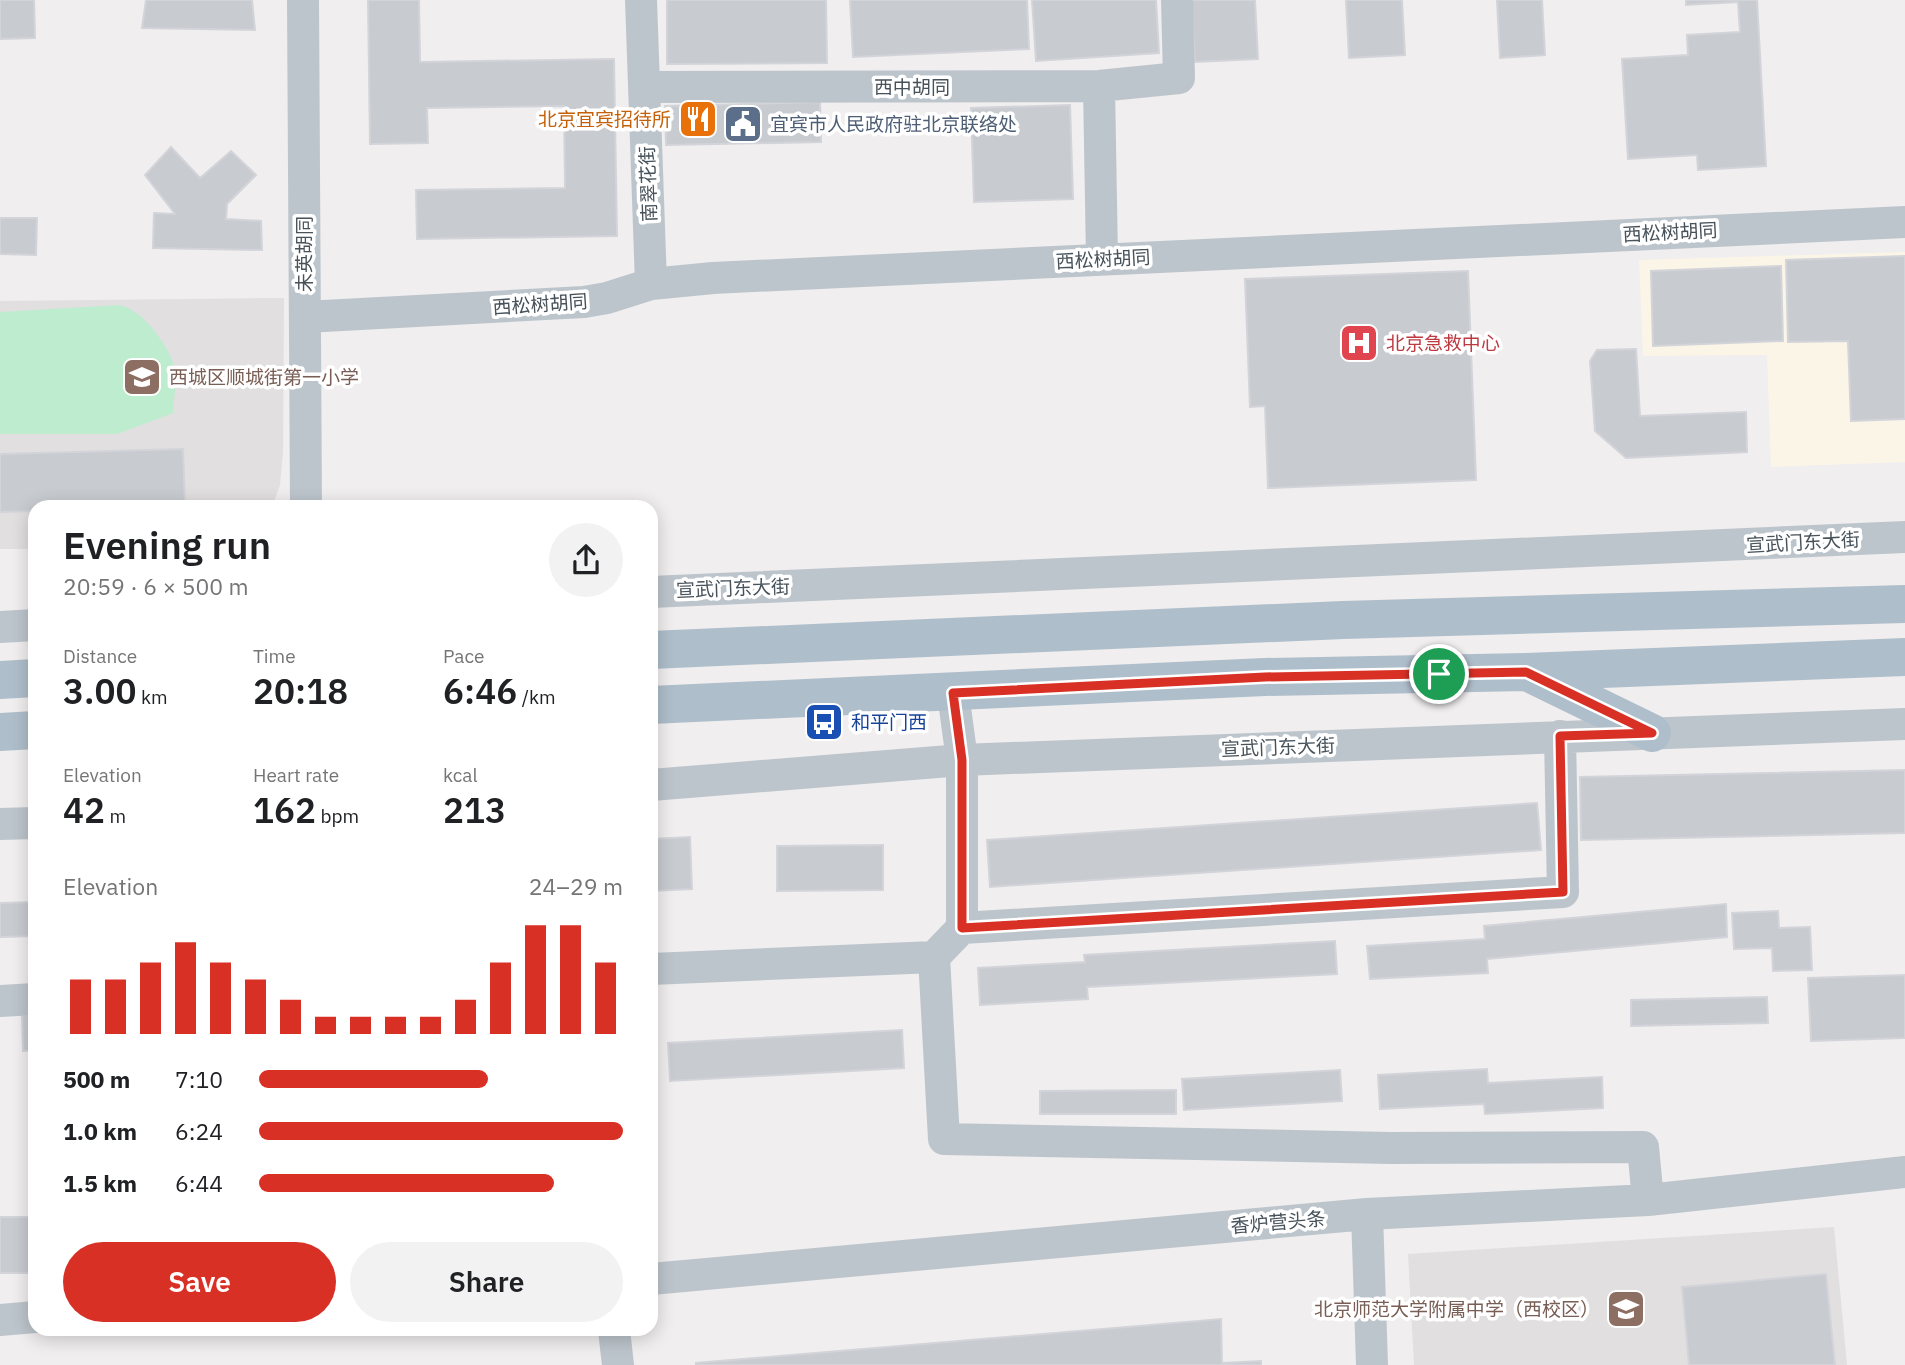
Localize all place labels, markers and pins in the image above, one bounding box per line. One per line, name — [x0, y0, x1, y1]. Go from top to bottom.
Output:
restaurant icon: 北京宜宾招待所 — [677, 98, 719, 140]
public building icon: 宜宾市人民政府驻北京联络处 — [722, 103, 764, 145]
place label: 北京宜宾招待所 — [538, 107, 671, 131]
place label: 宜宾市人民政府驻北京联络处 — [770, 112, 1017, 136]
hospital icon: 北京急救中心 — [1338, 322, 1380, 364]
place label: 北京急救中心 — [1386, 331, 1500, 355]
school or university icon: 西城区顺城街第一小学 — [121, 356, 163, 398]
place label: 西城区顺城街第一小学 — [169, 365, 359, 389]
pin — [1409, 644, 1469, 704]
bus stop icon: 和平门西 — [803, 701, 845, 743]
place label: 和平门西 — [851, 710, 927, 734]
school or university icon: 北京师范大学附属中学（西校区） — [1605, 1288, 1647, 1330]
place label: 北京师范大学附属中学（西校区） — [1314, 1297, 1599, 1321]

